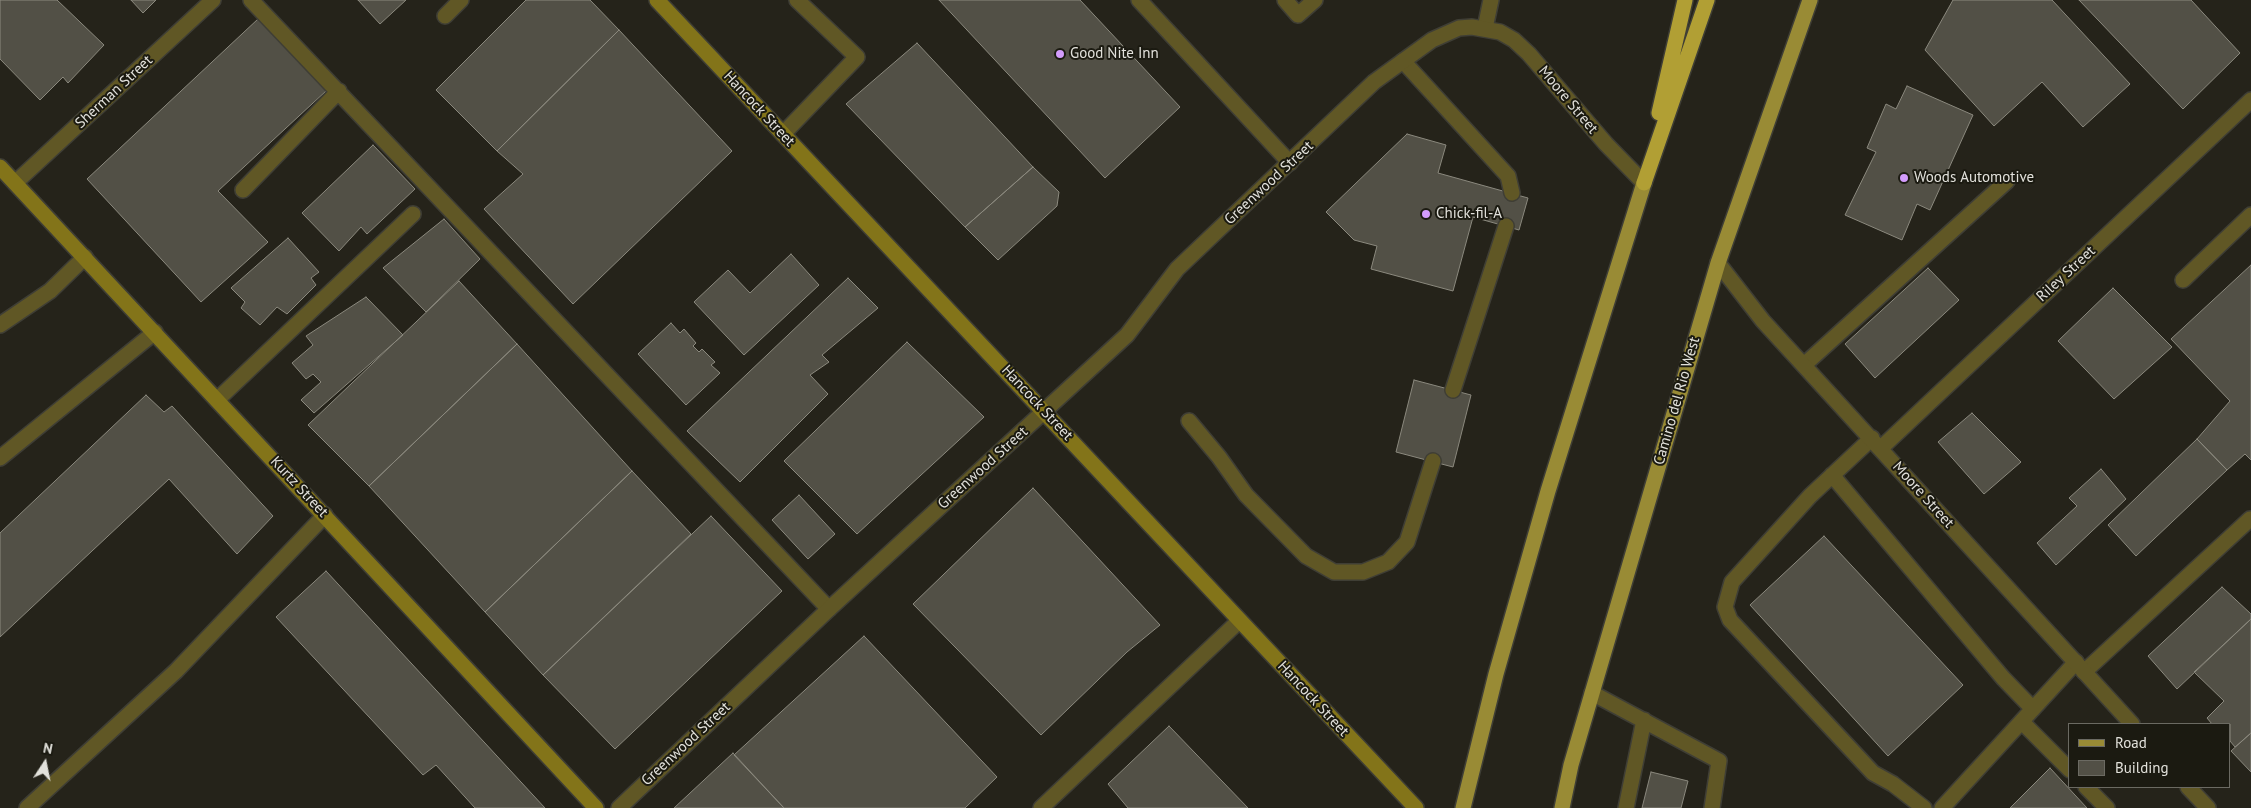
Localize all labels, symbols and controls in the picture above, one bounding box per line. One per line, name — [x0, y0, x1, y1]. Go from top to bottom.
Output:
place label: Good Nite Inn — [1070, 45, 1159, 63]
marker: Good Nite Inn — [1054, 48, 1066, 60]
street label: Sherman Street — [72, 52, 156, 132]
street label: Moore Street — [1534, 62, 1602, 138]
street label: Hancock Street — [720, 68, 798, 150]
street label: Greenwood Street — [1221, 137, 1317, 229]
place label: Woods Automotive — [1914, 169, 2034, 187]
marker: Woods Automotive — [1898, 172, 1910, 184]
place label: Chick-fil-A — [1436, 205, 1502, 223]
marker: Chick-fil-A — [1420, 208, 1432, 220]
street label: Riley Street — [2033, 242, 2099, 306]
street label: Camino del Rio West — [1650, 335, 1704, 467]
street label: Hancock Street — [998, 362, 1076, 444]
street label: Greenwood Street — [934, 423, 1032, 513]
street label: Kurtz Street — [266, 453, 332, 521]
street label: Moore Street — [1889, 458, 1957, 532]
street label: Hancock Street — [1274, 658, 1352, 740]
street label: Greenwood Street — [638, 698, 734, 790]
legend — [2068, 723, 2231, 788]
text: Road — [2115, 733, 2147, 752]
north arrow — [20, 738, 70, 788]
text: N — [42, 739, 54, 758]
text: Building — [2115, 758, 2169, 777]

